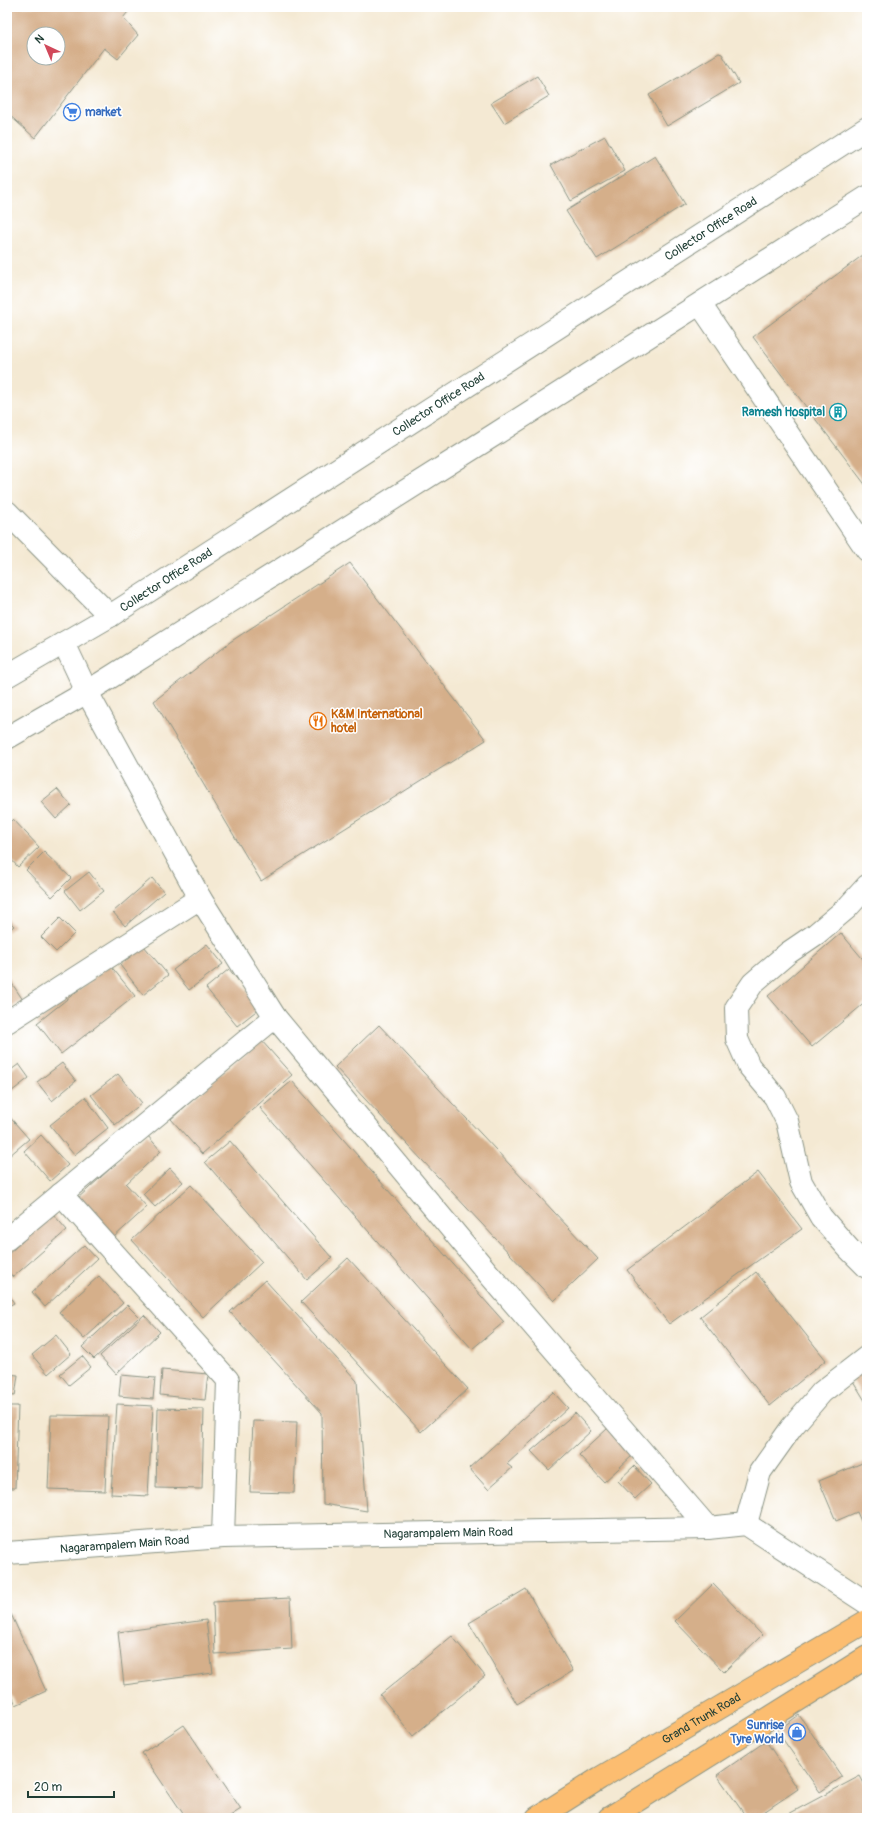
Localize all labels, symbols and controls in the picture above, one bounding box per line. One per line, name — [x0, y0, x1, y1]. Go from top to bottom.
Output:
north arrow — [26, 26, 66, 66]
text: N — [32, 32, 47, 46]
supermarket icon: market — [62, 102, 82, 122]
place label: market — [85, 105, 122, 120]
street label: Collector Office Road — [662, 194, 760, 264]
street label: Collector Office Road — [390, 369, 488, 440]
building icon: Ramesh Hospital — [828, 402, 848, 422]
place label: Ramesh Hospital — [742, 405, 825, 420]
street label: Collector Office Road — [117, 545, 216, 616]
place label: K&M International hotel — [331, 707, 423, 736]
restaurant icon: K&M International hotel — [308, 711, 328, 731]
street label: Nagarampalem Main Road — [383, 1525, 513, 1542]
street label: Nagarampalem Main Road — [60, 1533, 190, 1557]
street label: Grand Trunk Road — [659, 1690, 744, 1748]
place label: Sunrise Tyre World — [729, 1718, 785, 1747]
shop icon: Sunrise Tyre World — [787, 1722, 807, 1742]
scale bar — [28, 1773, 114, 1799]
text: 20 m — [34, 1780, 63, 1795]

